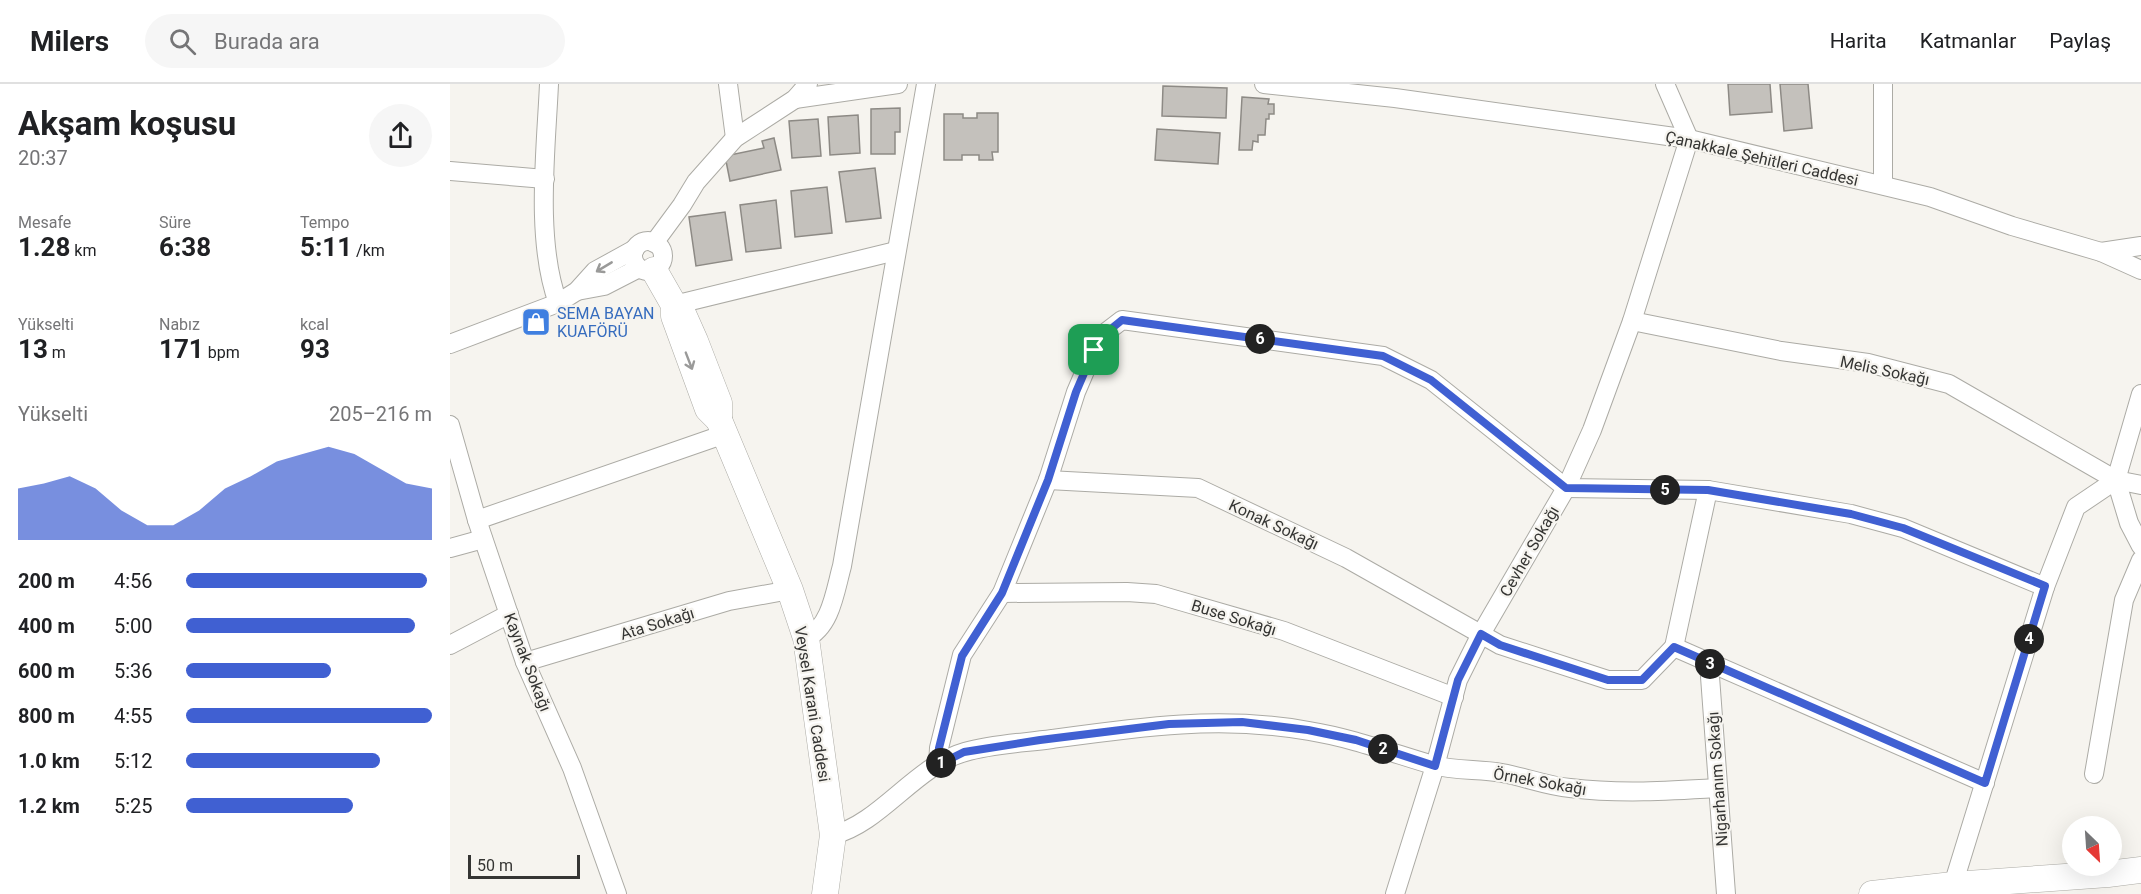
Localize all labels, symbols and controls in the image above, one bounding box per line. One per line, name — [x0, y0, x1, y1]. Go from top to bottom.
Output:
search box — [145, 14, 565, 68]
text: Milers — [30, 25, 109, 58]
icon: search — [166, 25, 199, 58]
text: Burada ara — [214, 29, 320, 54]
text: Harita — [1830, 29, 1887, 53]
text: Katmanlar — [1920, 29, 2016, 53]
text: Paylaş — [2049, 29, 2111, 53]
text: Akşam koşusu — [18, 104, 236, 143]
button: share — [369, 104, 432, 167]
street label: Çanakkale Şehitleri Caddesi — [1664, 127, 1860, 190]
text: 20:37 — [18, 146, 68, 170]
text: Mesafe — [18, 213, 71, 232]
text: Süre — [159, 213, 191, 232]
text: Tempo — [300, 213, 349, 232]
text: 1.28 — [18, 232, 70, 262]
text: 6:38 — [159, 232, 211, 262]
text: 5:11 — [300, 232, 352, 262]
text: km — [70, 241, 96, 260]
text: /km — [352, 241, 385, 260]
one-way arrow — [596, 261, 613, 273]
place label: SEMA BAYAN KUAFÖRÜ — [557, 304, 655, 341]
shop icon: SEMA BAYAN KUAFÖRÜ — [520, 306, 552, 338]
text: Yükselti — [18, 315, 74, 334]
text: Nabız — [159, 315, 200, 334]
text: kcal — [300, 315, 329, 334]
pin — [1068, 324, 1119, 375]
pin: 6 — [1245, 324, 1275, 354]
text: 6 — [1255, 329, 1265, 348]
icon: arrive — [1077, 333, 1110, 366]
text: 13 — [18, 334, 48, 364]
text: 171 — [159, 334, 204, 364]
text: 93 — [300, 334, 330, 364]
text: m — [48, 343, 66, 362]
text: bpm — [204, 343, 240, 362]
one-way arrow — [684, 351, 695, 369]
street label: Melis Sokağı — [1838, 352, 1931, 389]
text: Yükselti — [18, 402, 88, 426]
text: 205–216 m — [329, 402, 432, 426]
pin: 5 — [1650, 475, 1680, 505]
text: 5 — [1660, 480, 1670, 499]
street label: Konak Sokağı — [1226, 495, 1322, 554]
street label: Cevher Sokağı — [1496, 502, 1563, 600]
text: 200 m — [18, 569, 75, 593]
text: 4:56 — [114, 569, 153, 593]
street label: Buse Sokağı — [1189, 596, 1279, 639]
street label: Ata Sokağı — [618, 603, 697, 644]
street label: Kaynak Sokağı — [500, 610, 555, 714]
text: 400 m — [18, 614, 75, 638]
text: 5:00 — [114, 614, 153, 638]
pin: 4 — [2014, 624, 2044, 654]
street label: Veysel Karani Caddesi — [791, 625, 834, 783]
text: 4 — [2024, 629, 2034, 648]
pin: 3 — [1695, 649, 1725, 679]
text: 3 — [1705, 654, 1715, 673]
text: 600 m — [18, 659, 75, 683]
text: 5:36 — [114, 659, 153, 683]
text: 800 m — [18, 704, 75, 728]
text: 4:55 — [114, 704, 153, 728]
street label: Nigarhanım Sokağı — [1703, 711, 1732, 847]
pin: 2 — [1368, 734, 1398, 764]
text: 2 — [1378, 739, 1388, 758]
pin: 1 — [926, 748, 956, 778]
text: 1.0 km — [18, 749, 80, 773]
text: 5:12 — [114, 749, 153, 773]
text: 1 — [936, 753, 946, 772]
street label: Örnek Sokağı — [1492, 764, 1588, 799]
text: 1.2 km — [18, 794, 80, 818]
text: 5:25 — [114, 794, 153, 818]
north arrow — [2062, 816, 2122, 876]
map controls — [2062, 816, 2122, 876]
scale bar — [468, 852, 580, 880]
text: 50 m — [477, 856, 513, 875]

